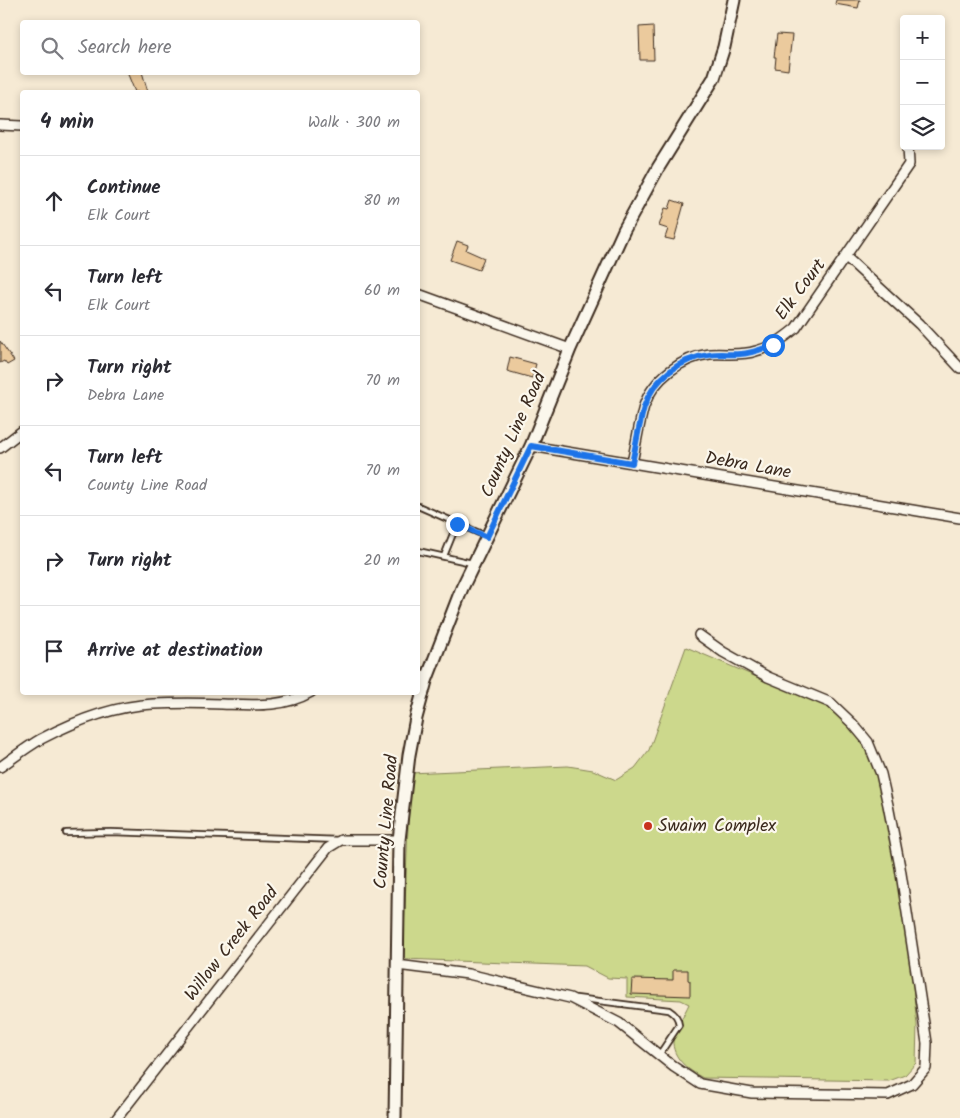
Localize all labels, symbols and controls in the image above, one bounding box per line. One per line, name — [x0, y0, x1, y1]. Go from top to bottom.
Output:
map controls — [900, 15, 945, 150]
button: + — [900, 15, 945, 60]
search box — [20, 20, 420, 75]
text: Search here — [78, 33, 172, 63]
icon: search — [38, 34, 66, 62]
button: − — [900, 60, 945, 105]
button: layers — [900, 105, 945, 150]
text: 4 min — [40, 106, 94, 139]
text: Walk · 300 m — [308, 110, 400, 135]
text: Continue — [87, 173, 160, 203]
icon: ahead — [40, 187, 68, 215]
text: 80 m — [363, 188, 400, 213]
text: Elk Court — [87, 203, 150, 228]
street label: Elk Court — [768, 252, 835, 327]
text: Turn left — [87, 263, 162, 293]
icon: left — [40, 277, 68, 305]
text: 60 m — [364, 278, 400, 303]
text: Elk Court — [87, 293, 150, 318]
route start — [762, 334, 785, 357]
text: Turn right — [87, 353, 172, 383]
icon: right — [40, 367, 68, 395]
street label: County Line Road — [473, 367, 555, 503]
text: 70 m — [365, 368, 400, 393]
text: Debra Lane — [87, 383, 164, 408]
text: Turn left — [87, 443, 162, 473]
street label: Debra Lane — [703, 444, 793, 488]
icon: left — [40, 457, 68, 485]
text: 70 m — [365, 458, 400, 483]
text: County Line Road — [87, 473, 207, 498]
route end — [446, 513, 469, 536]
text: Turn right — [87, 546, 172, 576]
icon: right — [40, 547, 68, 575]
text: 20 m — [364, 548, 400, 573]
text: Arrive at destination — [87, 636, 263, 666]
icon: arrive — [40, 637, 68, 665]
street label: County Line Road — [367, 753, 407, 890]
place label: Swaim Complex — [658, 812, 776, 841]
marker: Swaim Complex — [642, 820, 654, 832]
street label: Willow Creek Road — [178, 879, 287, 1008]

